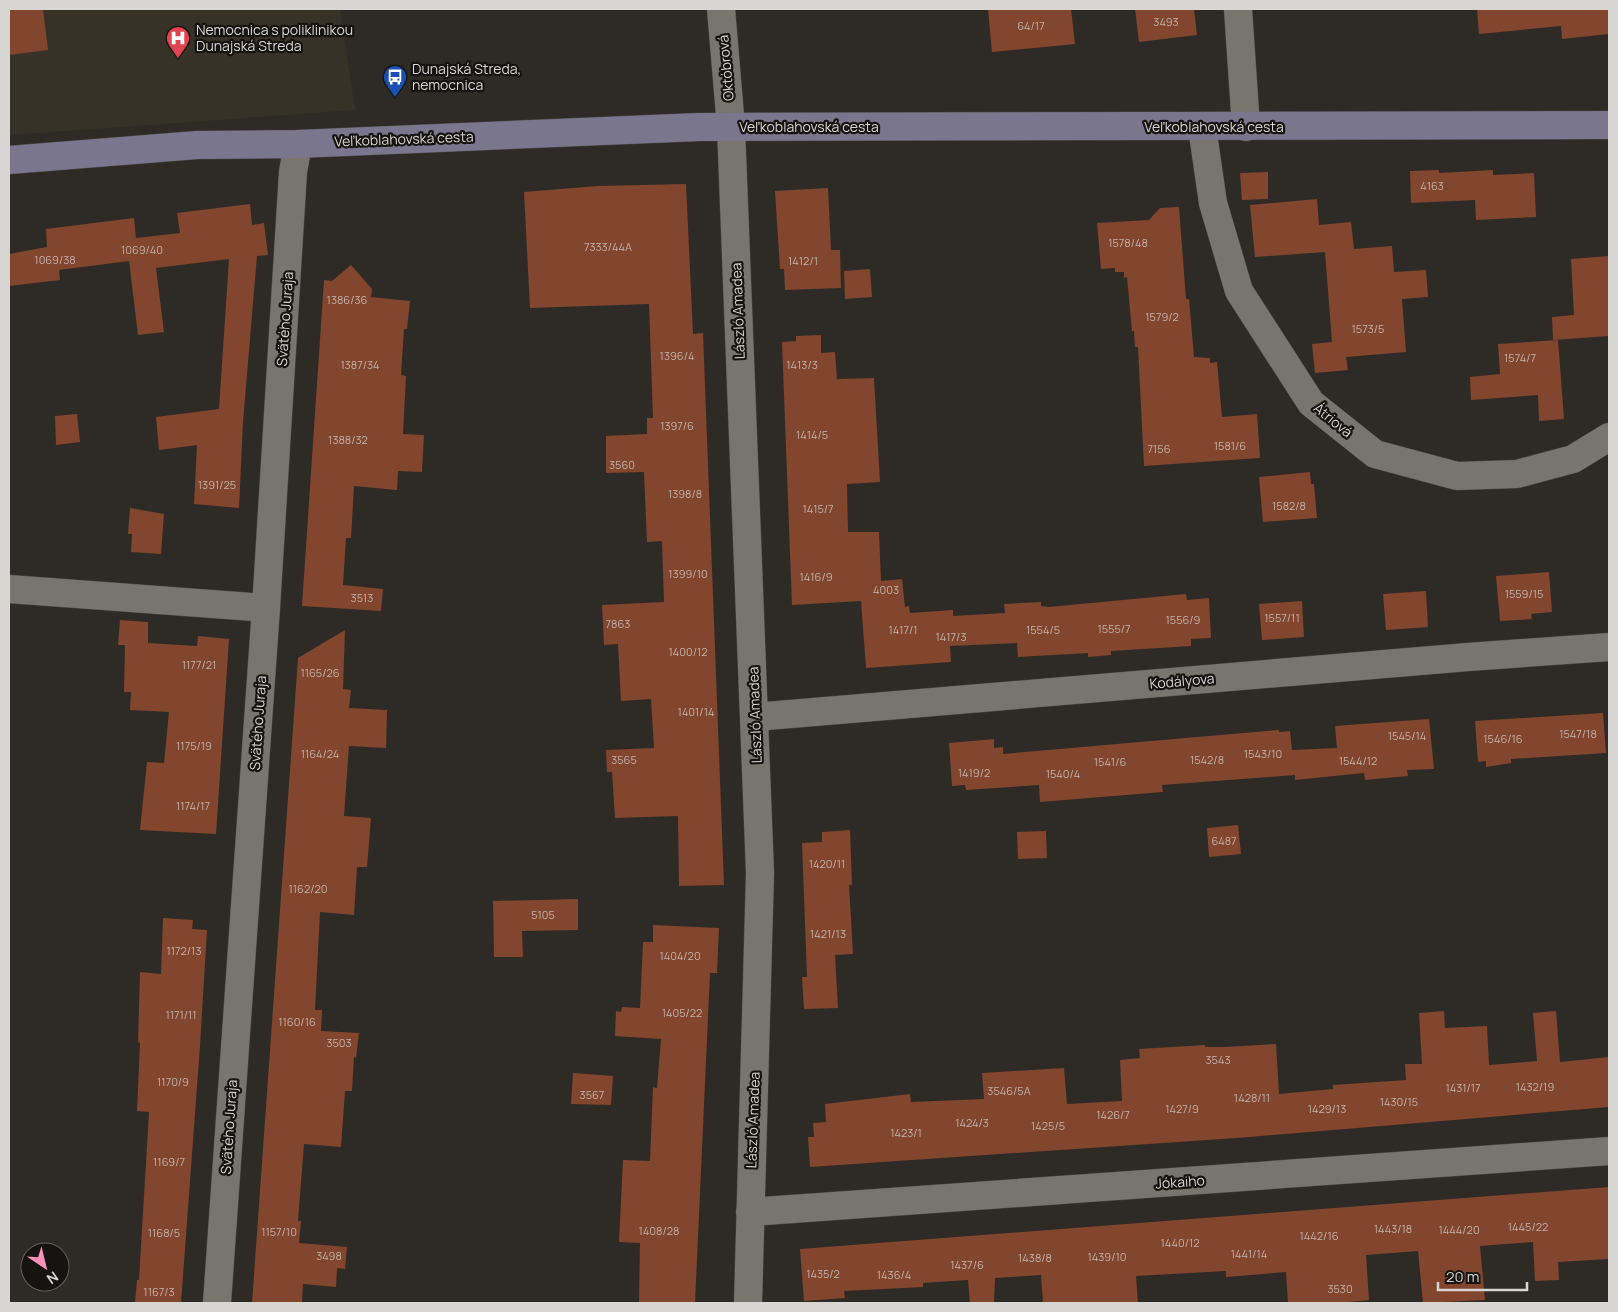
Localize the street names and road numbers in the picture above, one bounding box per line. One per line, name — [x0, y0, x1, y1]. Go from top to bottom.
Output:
street label: Októbrová — [713, 34, 738, 102]
street label: Veľkoblahovská cesta — [739, 117, 879, 136]
street label: Veľkoblahovská cesta — [1144, 117, 1284, 136]
street label: Veľkoblahovská cesta — [334, 127, 474, 150]
street label: László Amadea — [726, 262, 749, 360]
street label: Svätého Juraja — [272, 271, 297, 367]
street label: Átriová — [1310, 398, 1357, 441]
street label: László Amadea — [743, 666, 766, 764]
street label: Kodályova — [1149, 668, 1215, 693]
street label: Svätého Juraja — [245, 675, 270, 771]
street label: László Amadea — [741, 1071, 764, 1169]
street label: Svätého Juraja — [216, 1079, 241, 1175]
street label: Jókaiho — [1155, 1170, 1205, 1193]

